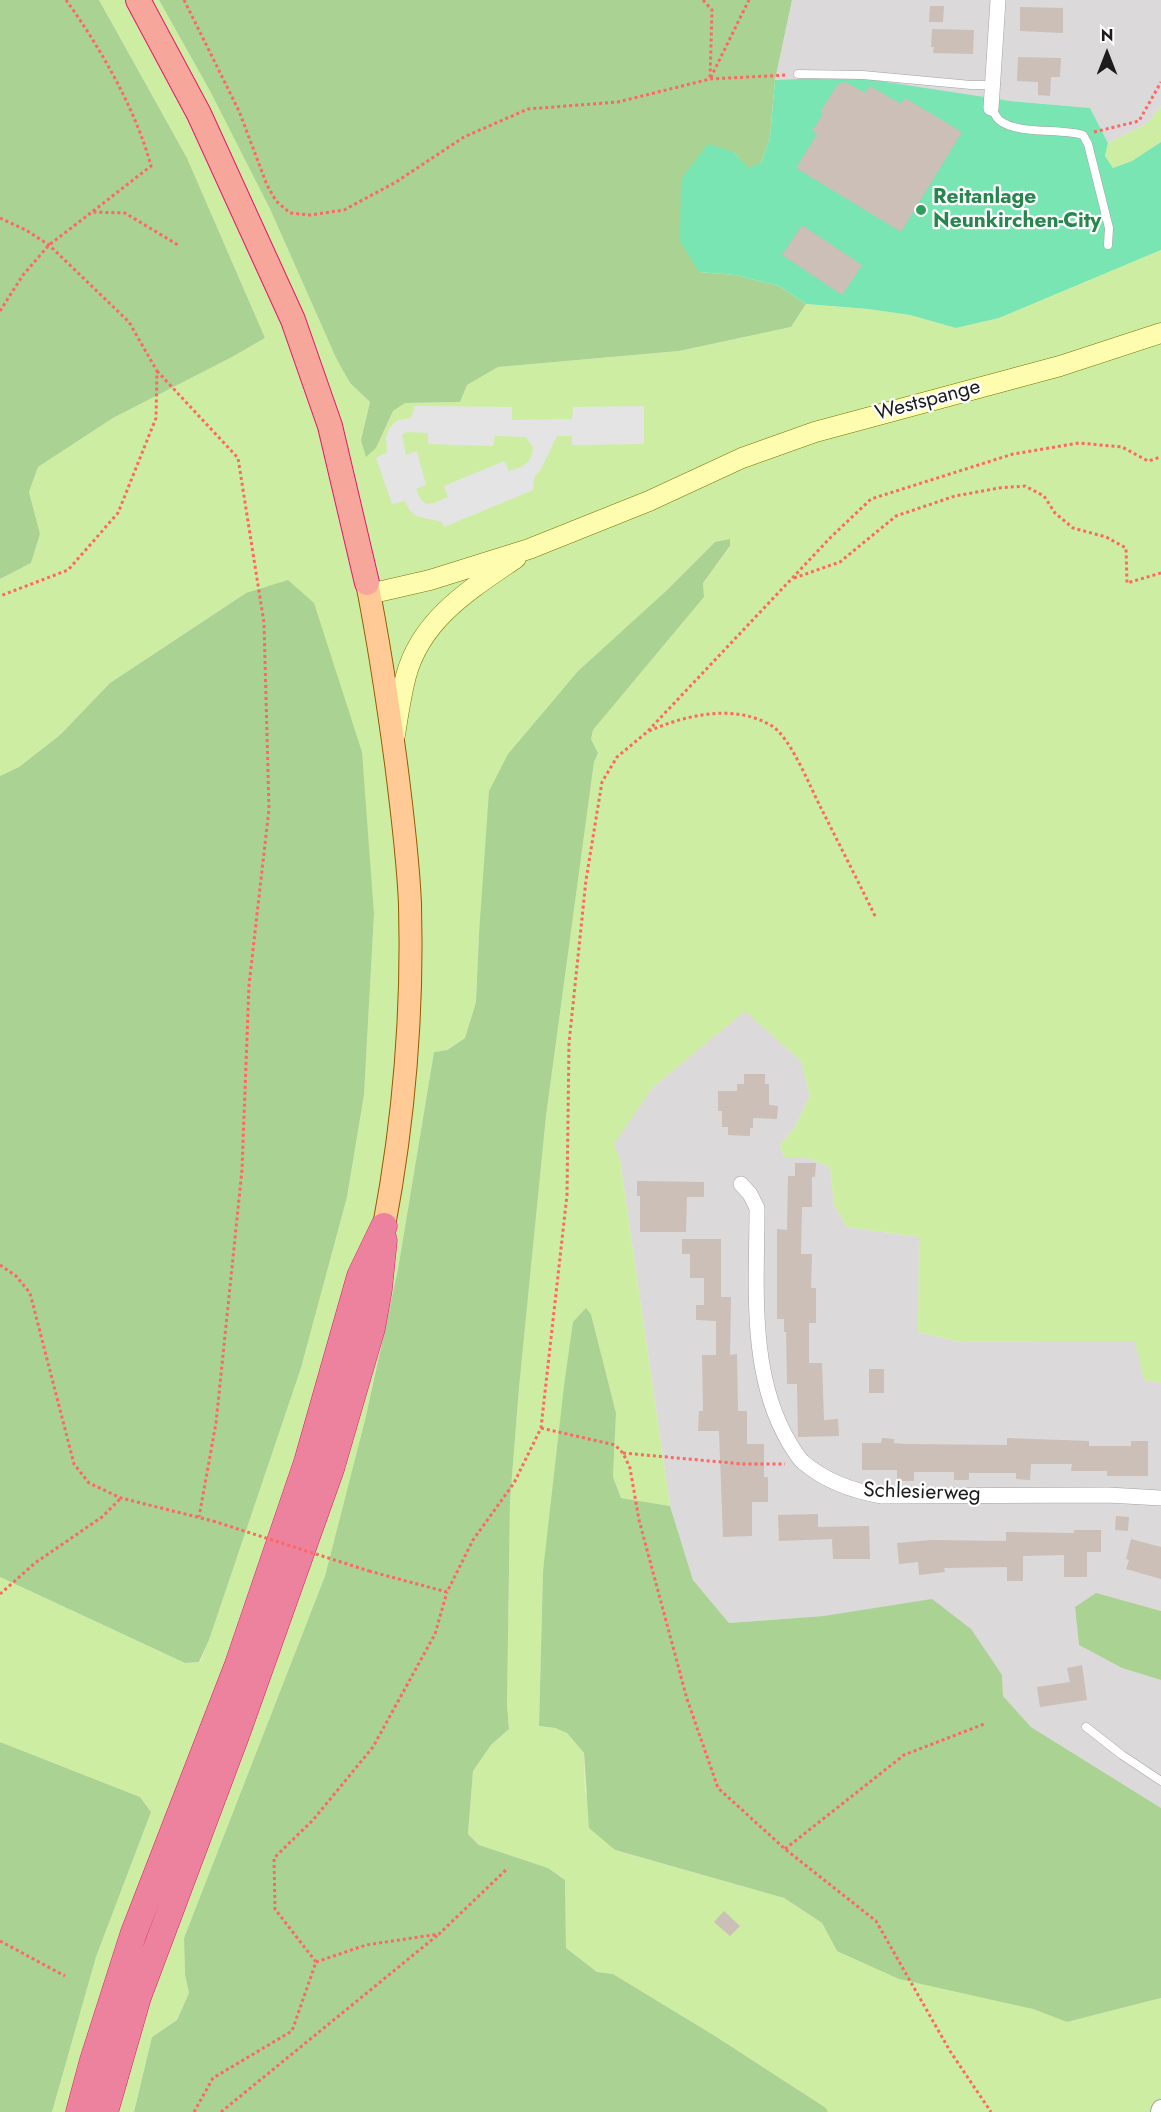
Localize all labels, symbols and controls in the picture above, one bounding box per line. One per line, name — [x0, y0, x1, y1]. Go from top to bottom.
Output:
north arrow — [1077, 24, 1137, 84]
text: N — [1101, 24, 1113, 47]
place label: Reitanlage Neunkirchen-City — [933, 185, 1101, 235]
marker: Reitanlage Neunkirchen-City — [914, 203, 928, 217]
street label: Westspange — [873, 375, 983, 427]
street label: Schlesierweg — [863, 1478, 981, 1508]

